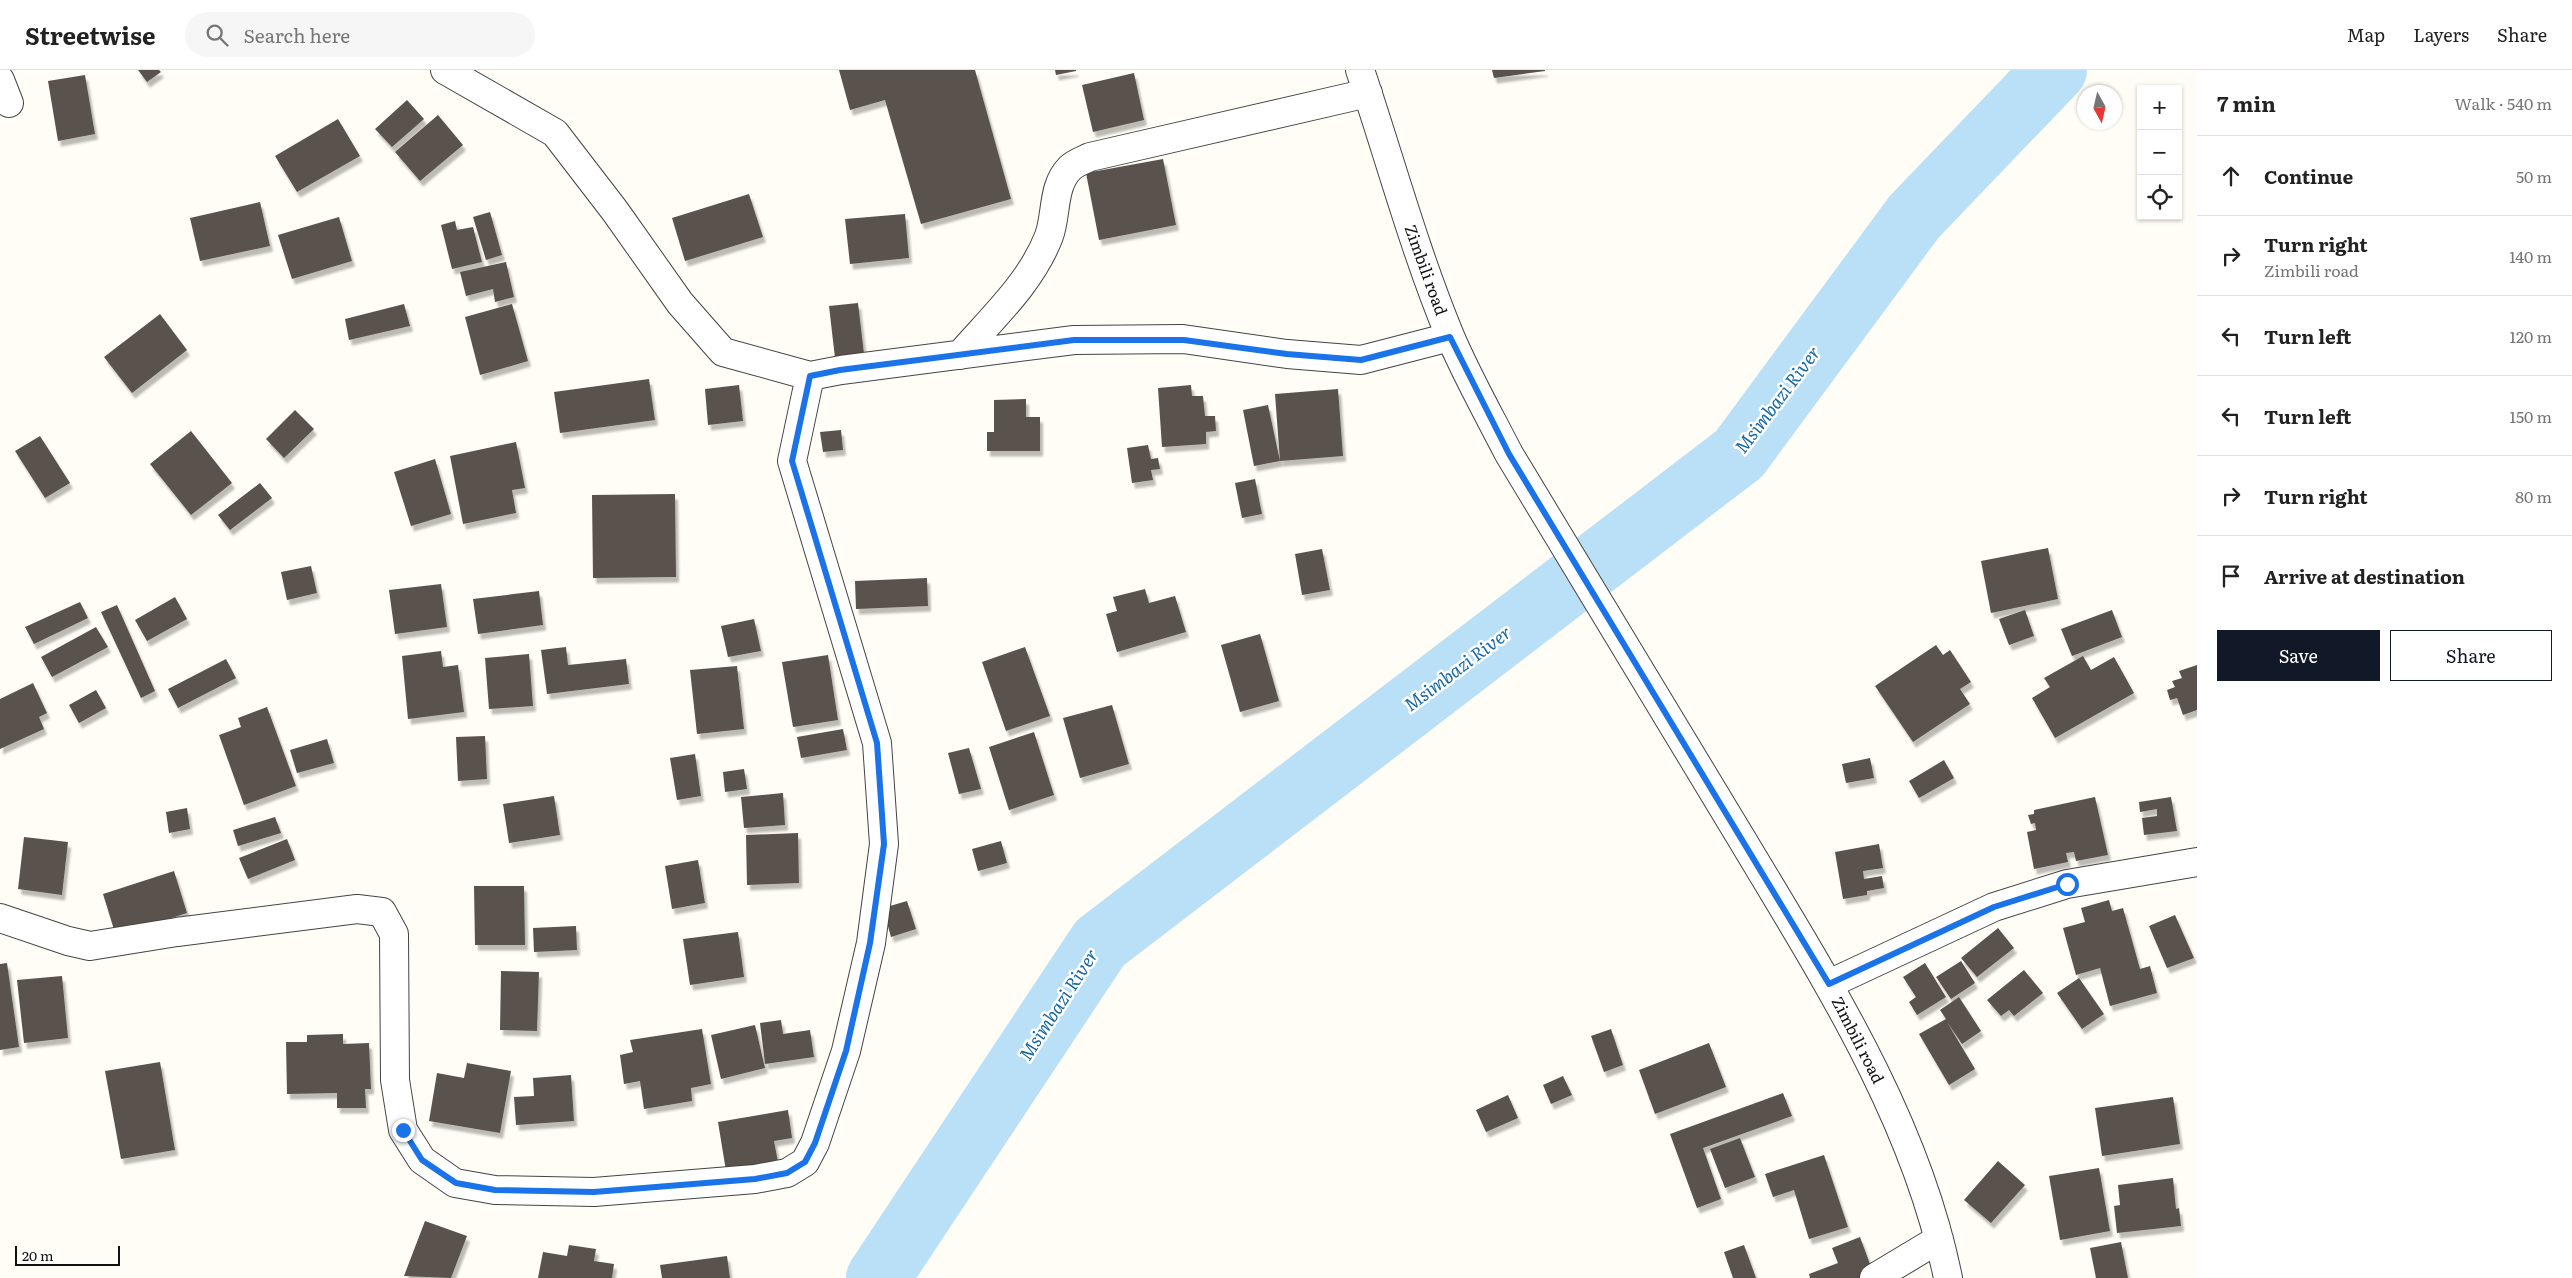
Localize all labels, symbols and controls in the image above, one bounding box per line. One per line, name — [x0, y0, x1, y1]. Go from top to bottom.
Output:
search box — [185, 12, 535, 57]
text: Streetwise — [25, 17, 155, 52]
icon: search — [203, 21, 231, 49]
text: Search here — [243, 21, 350, 49]
text: Map — [2347, 21, 2385, 48]
text: Layers — [2413, 21, 2469, 48]
text: Share — [2497, 21, 2547, 48]
north arrow — [2077, 85, 2122, 130]
map controls — [2137, 85, 2182, 220]
button: + — [2137, 85, 2182, 130]
text: 7 min — [2217, 87, 2276, 118]
text: Walk · 540 m — [2454, 91, 2552, 115]
button: − — [2137, 130, 2182, 175]
icon: ahead — [2217, 162, 2245, 190]
text: Continue — [2264, 162, 2353, 190]
text: 50 m — [2516, 164, 2552, 188]
button: locate — [2137, 175, 2182, 220]
street label: Zimbili road — [1399, 221, 1455, 319]
text: Turn right — [2264, 230, 2368, 258]
icon: right — [2217, 242, 2245, 270]
text: 140 m — [2509, 244, 2552, 268]
text: Zimbili road — [2264, 258, 2359, 282]
icon: left — [2217, 322, 2245, 350]
text: Turn left — [2264, 322, 2351, 350]
text: 120 m — [2509, 324, 2552, 348]
water label: Msimbazi River — [1728, 340, 1826, 458]
icon: left — [2217, 402, 2245, 430]
text: Turn left — [2264, 402, 2351, 430]
text: 150 m — [2509, 404, 2552, 428]
icon: right — [2217, 482, 2245, 510]
text: Turn right — [2264, 482, 2368, 510]
text: 80 m — [2515, 484, 2552, 508]
icon: arrive — [2217, 562, 2245, 590]
text: Arrive at destination — [2264, 562, 2465, 590]
water label: Msimbazi River — [1398, 619, 1516, 717]
button: Save — [2217, 630, 2380, 681]
button: Share — [2390, 630, 2552, 681]
route start — [2056, 873, 2079, 896]
water label: Msimbazi River — [1012, 943, 1104, 1065]
street label: Zimbili road — [1827, 992, 1891, 1087]
route end — [392, 1119, 415, 1142]
scale bar — [15, 1243, 120, 1266]
text: 20 m — [22, 1245, 54, 1265]

